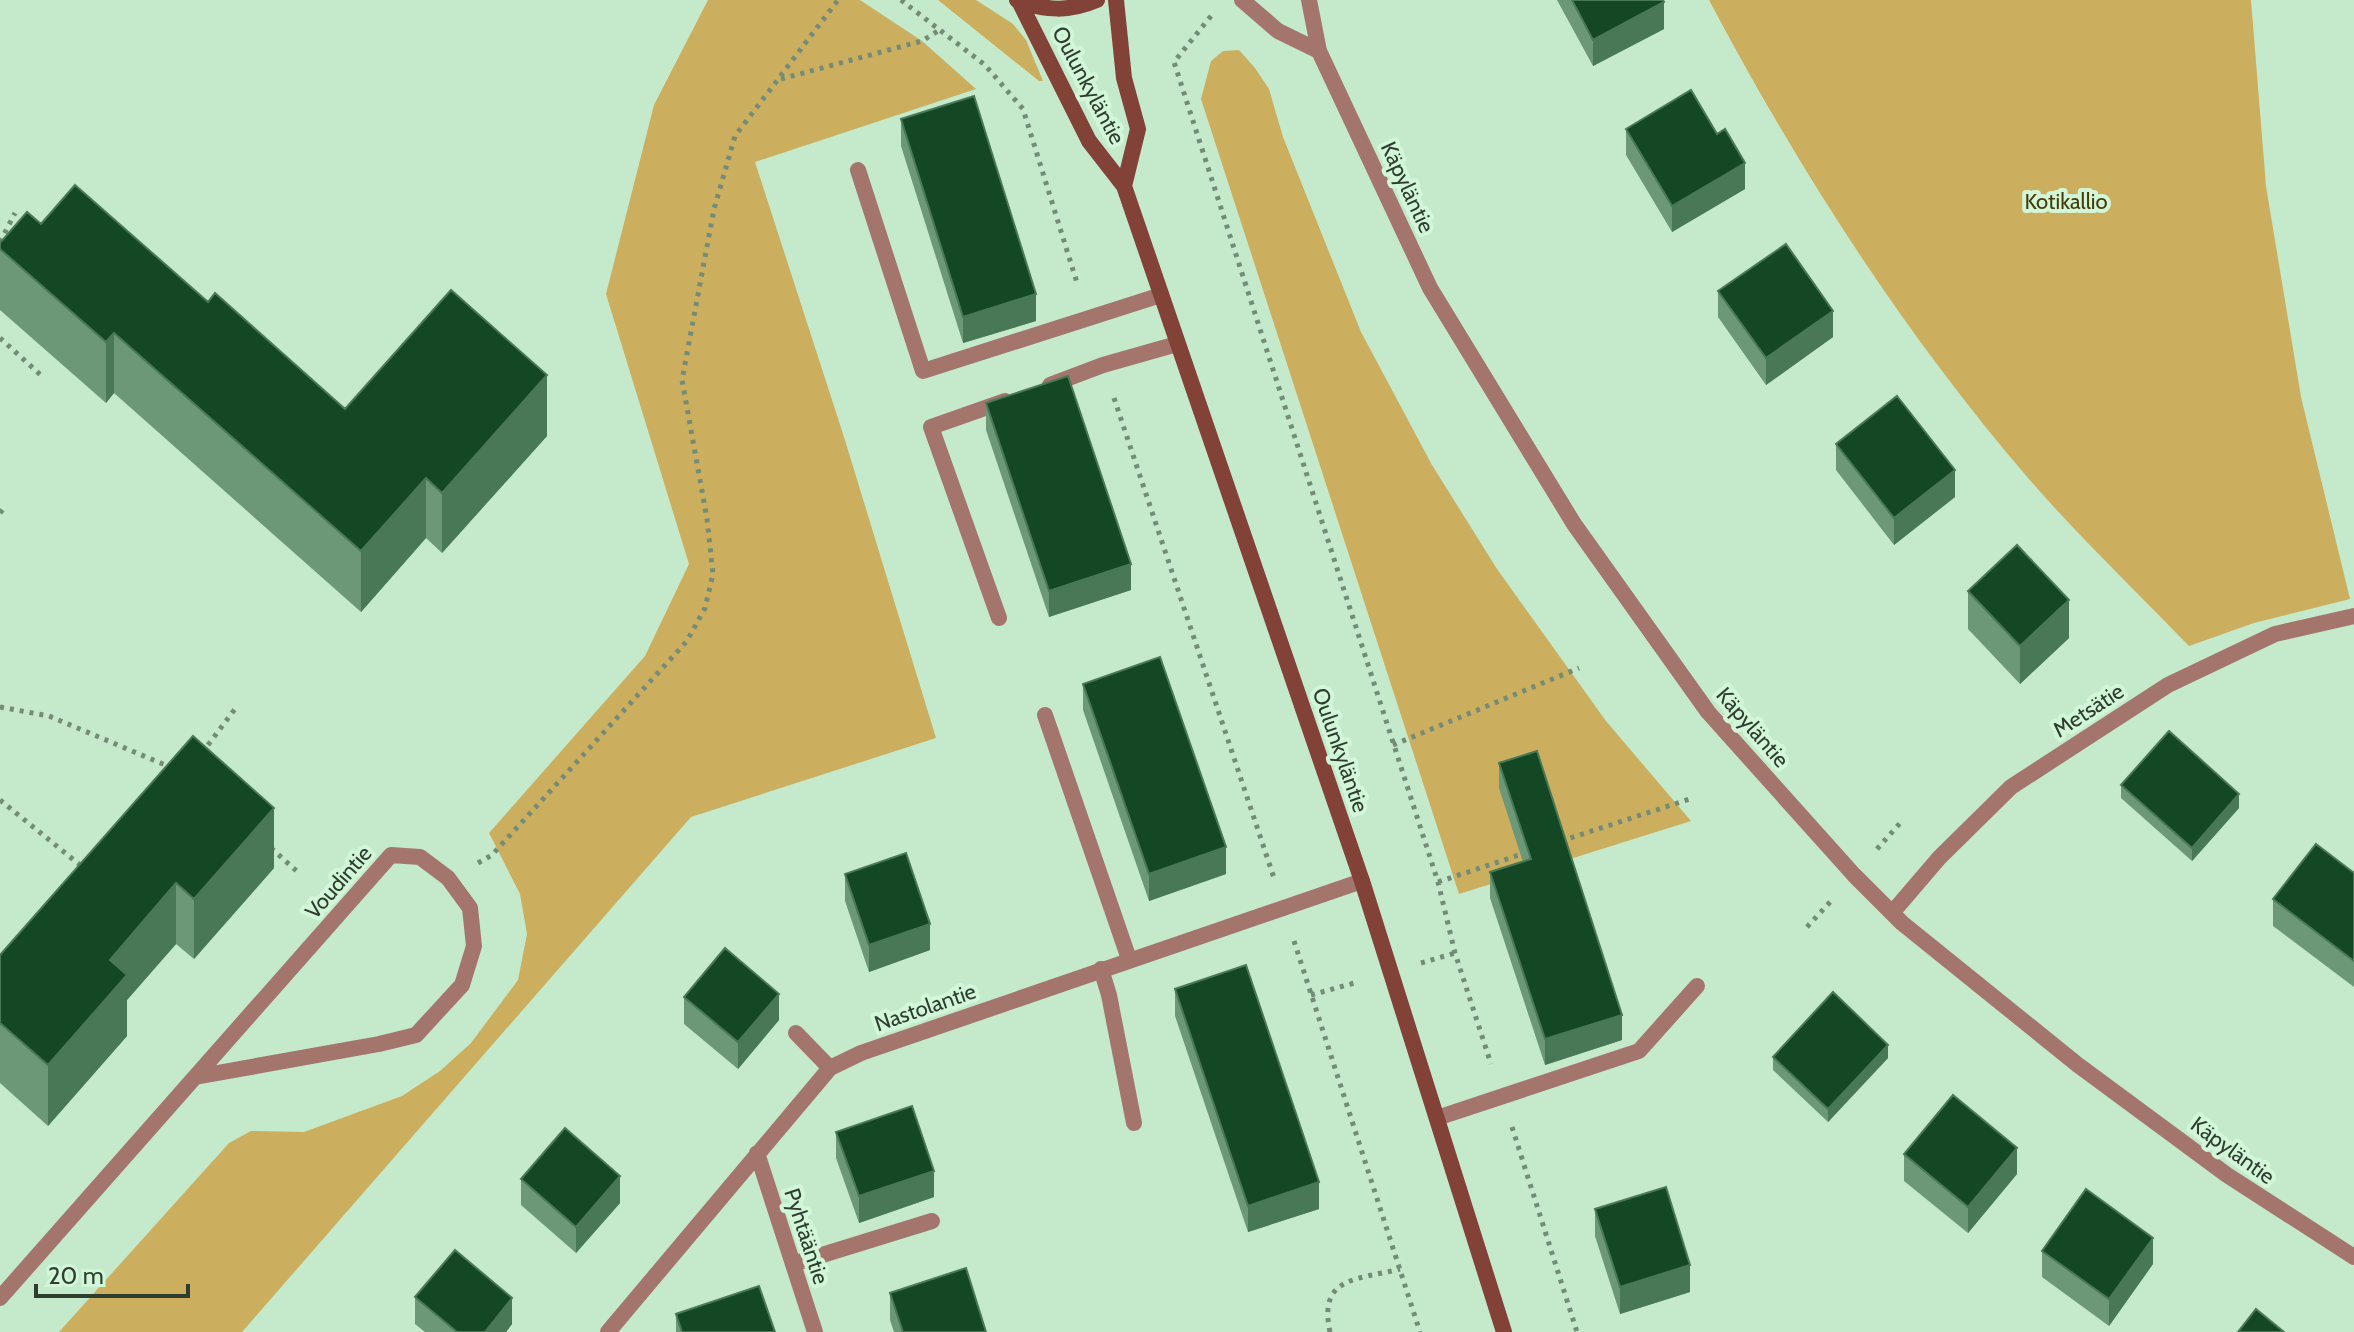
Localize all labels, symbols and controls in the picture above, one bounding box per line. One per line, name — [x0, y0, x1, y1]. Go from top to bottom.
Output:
street label: Oulunkyläntie — [1046, 22, 1131, 149]
street label: Käpyläntie — [1375, 137, 1440, 237]
park label: Kotikallio — [2024, 188, 2108, 215]
street label: Metsätie — [2048, 678, 2129, 743]
street label: Käpyläntie — [1710, 682, 1795, 773]
street label: Oulunkyläntie — [1307, 685, 1374, 816]
street label: Voudintie — [299, 840, 377, 924]
street label: Nastolantie — [871, 978, 979, 1037]
street label: Käpyläntie — [2185, 1111, 2280, 1190]
street label: Pyhtääntie — [778, 1185, 835, 1288]
scale bar — [36, 1248, 188, 1298]
text: 20 m — [48, 1261, 104, 1290]

